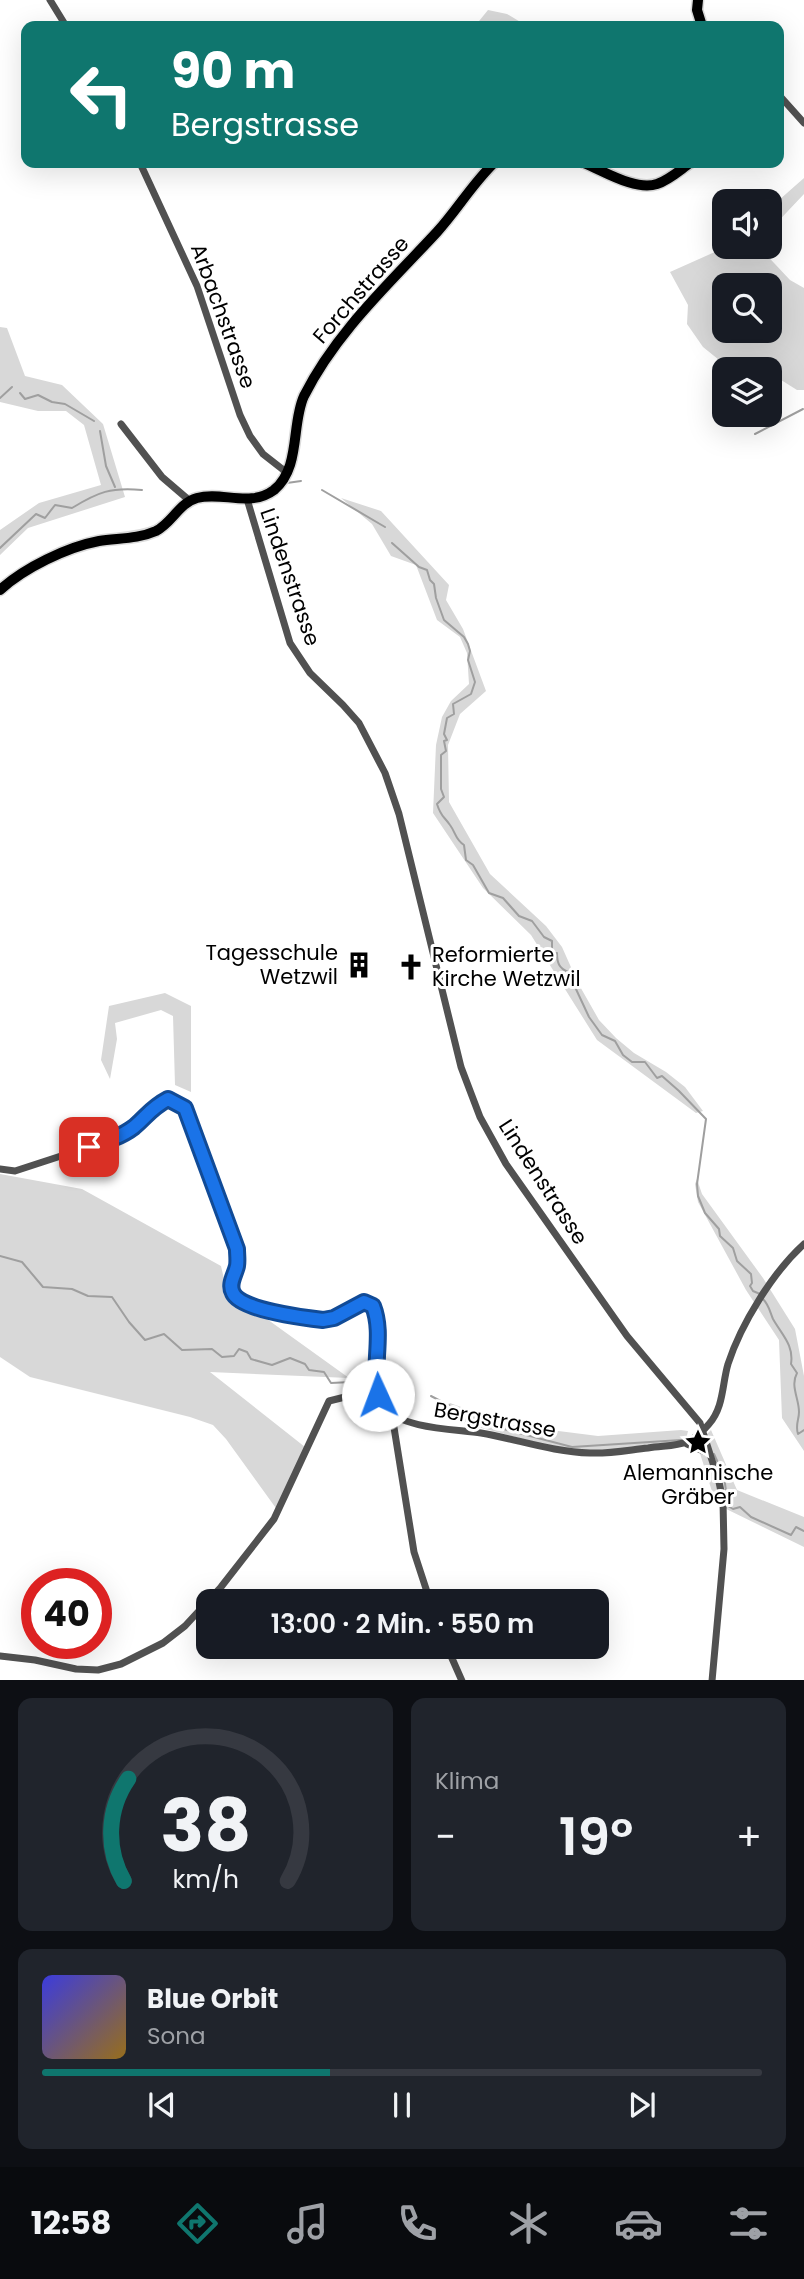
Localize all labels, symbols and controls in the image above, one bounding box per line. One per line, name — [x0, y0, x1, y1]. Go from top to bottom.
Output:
text: 90 m — [171, 37, 295, 105]
icon: left — [56, 49, 147, 140]
text: Bergstrasse — [171, 102, 359, 147]
map controls — [712, 189, 782, 427]
button: sound — [712, 189, 782, 259]
street label: Forchstrasse — [306, 230, 415, 350]
street label: Arbachstrasse — [184, 239, 263, 392]
button: search — [712, 273, 782, 343]
button: layers — [712, 357, 782, 427]
street label: Lindenstrasse — [253, 504, 328, 650]
place label: Tagesschule Wetzwil — [205, 938, 338, 991]
place label: Reformierte Kirche Wetzwil — [432, 940, 581, 993]
building icon: Tagesschule Wetzwil — [344, 950, 374, 980]
church icon: Reformierte Kirche Wetzwil — [396, 952, 426, 982]
street label: Lindenstrasse — [492, 1113, 595, 1250]
pin — [59, 1117, 119, 1177]
icon: arrive — [70, 1128, 108, 1166]
position arrow — [341, 1358, 415, 1432]
street label: Bergstrasse — [432, 1395, 558, 1445]
place icon: Alemannische Gräber — [683, 1427, 713, 1457]
place label: Alemannische Gräber — [623, 1458, 773, 1511]
speed limit sign: 40 — [21, 1568, 112, 1659]
text: 13:00 · 2 Min. · 550 m — [271, 1606, 534, 1642]
text: Klima — [435, 1765, 499, 1797]
text: 38 — [160, 1775, 251, 1876]
text: 19° — [559, 1800, 633, 1873]
text: − — [435, 1810, 456, 1863]
text: + — [736, 1810, 762, 1863]
text: km/h — [172, 1861, 239, 1896]
text: Blue Orbit — [147, 1981, 278, 2017]
text: Sona — [147, 2020, 206, 2052]
icon: previous — [143, 2086, 181, 2124]
icon: pause — [383, 2086, 421, 2124]
icon: next — [623, 2086, 661, 2124]
icon: directions — [173, 2199, 222, 2248]
icon: music — [283, 2199, 332, 2248]
icon: phone — [393, 2199, 442, 2248]
icon: climate — [504, 2199, 553, 2248]
icon: car — [614, 2199, 663, 2248]
icon: filters — [724, 2199, 773, 2248]
text: 12:58 — [31, 2200, 112, 2245]

